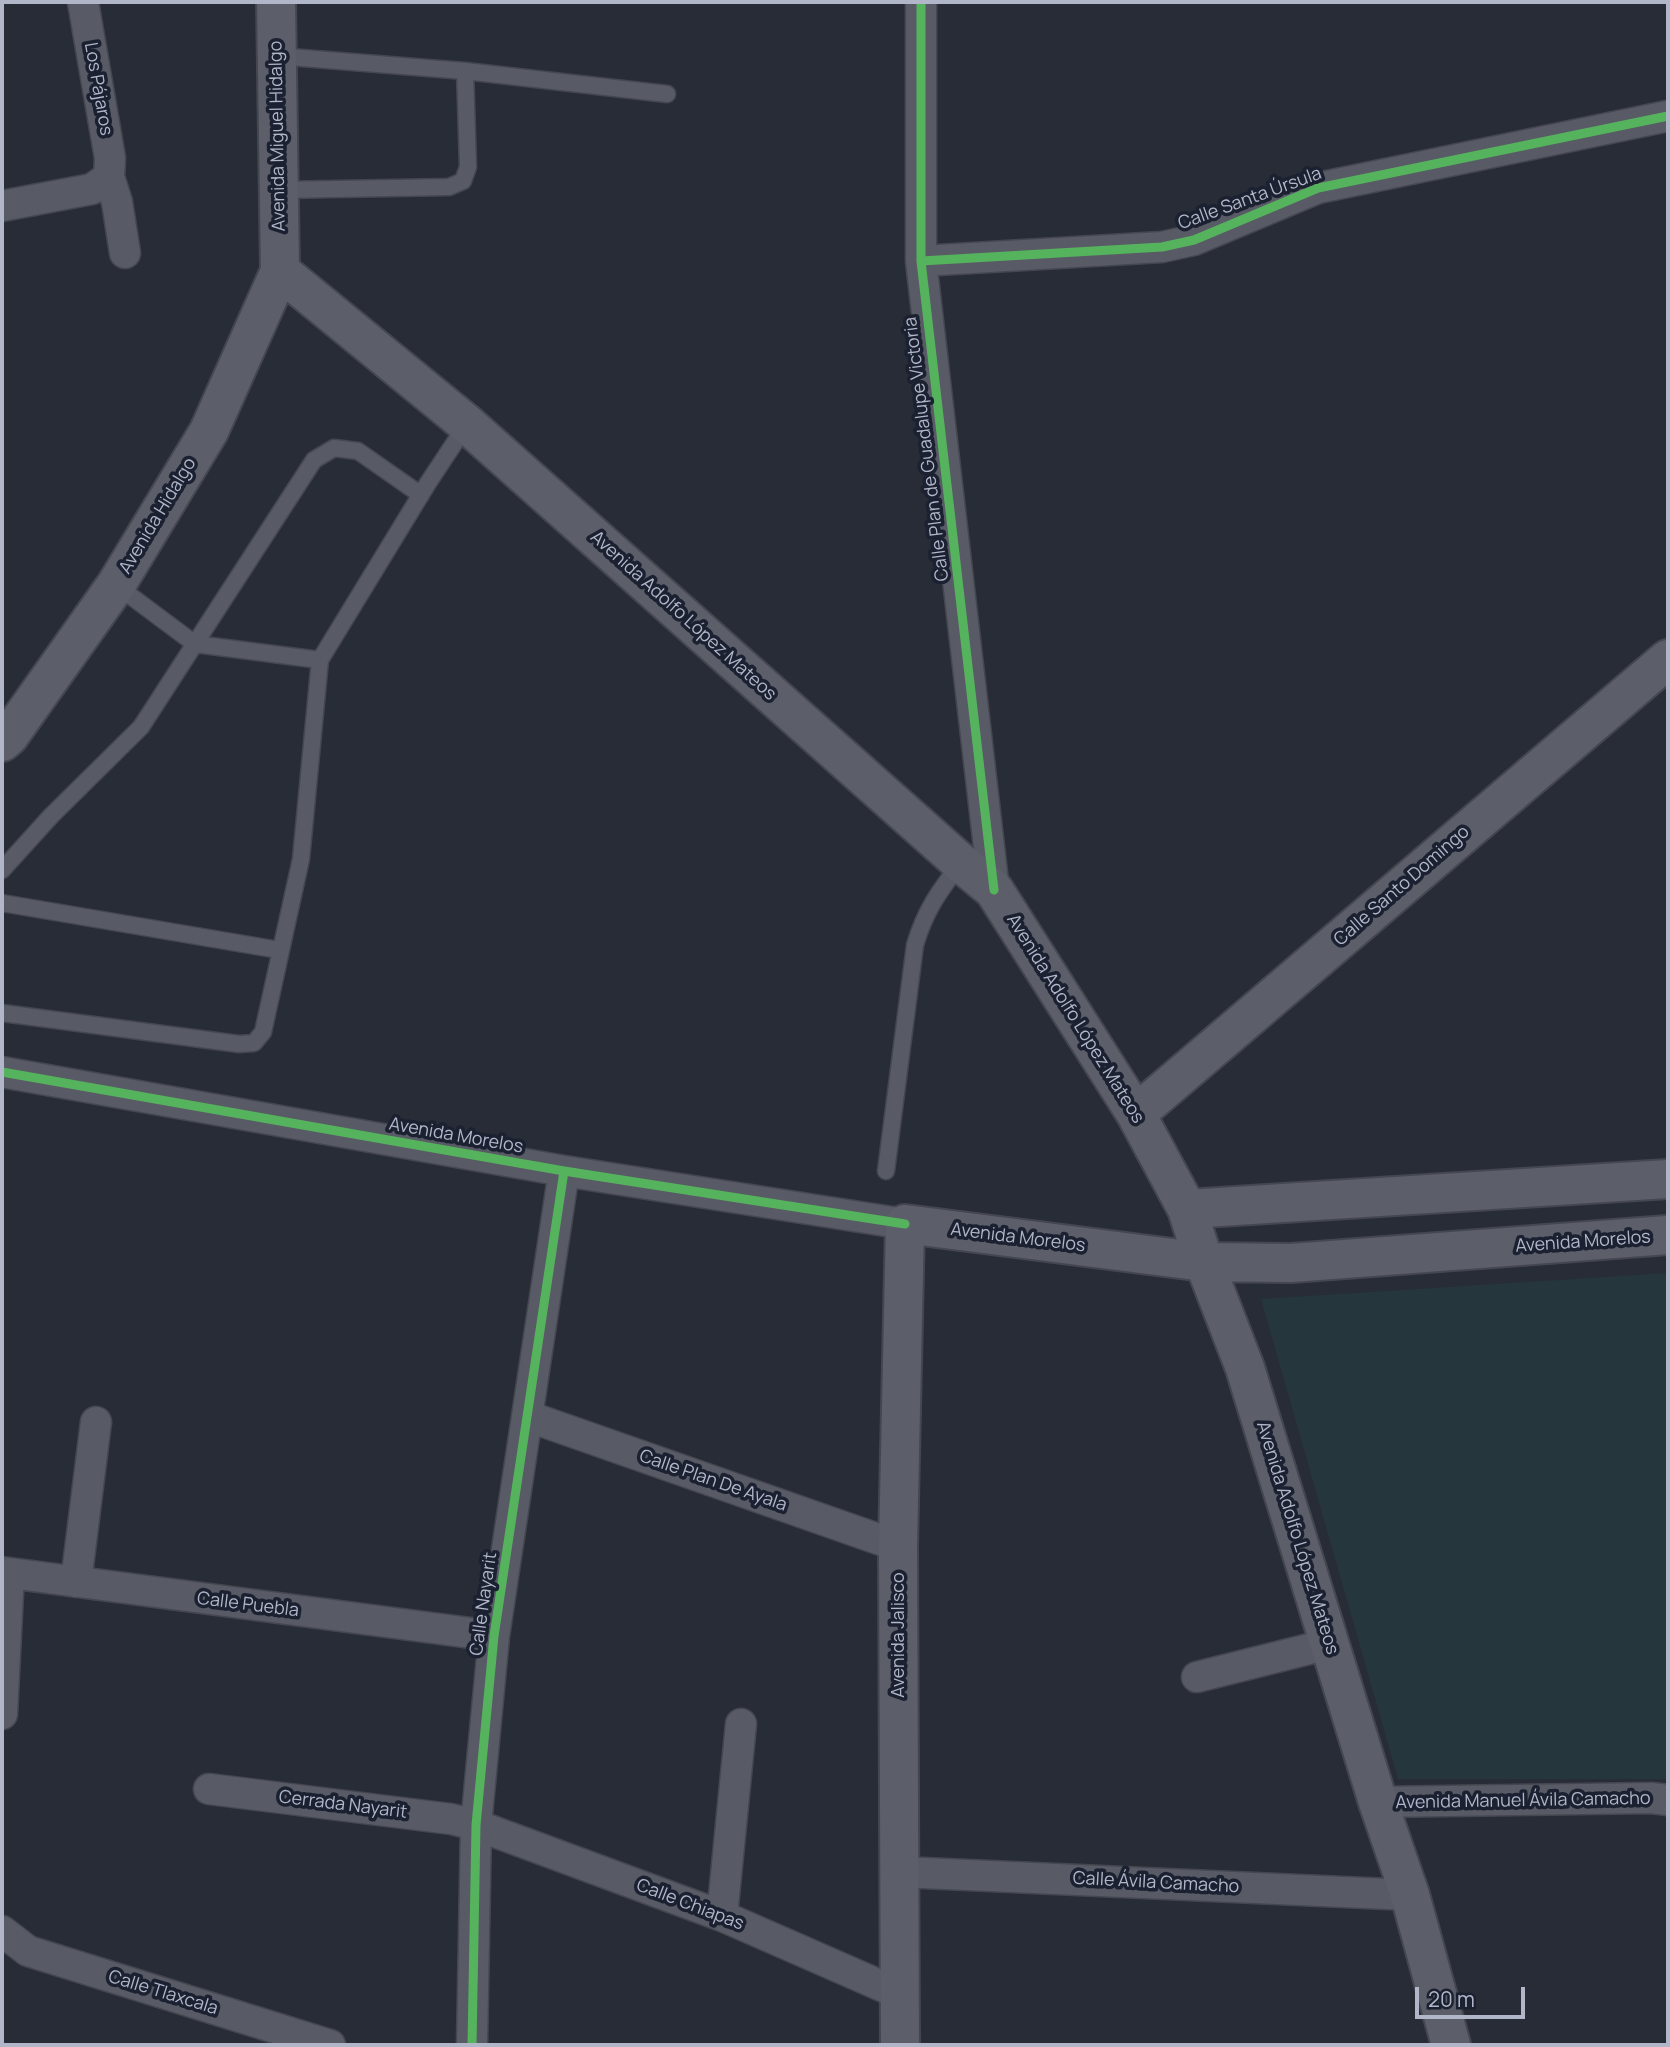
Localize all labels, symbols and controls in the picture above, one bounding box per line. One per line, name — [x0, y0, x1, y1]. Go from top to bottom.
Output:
street label: Los Pájaros — [79, 41, 117, 137]
street label: Avenida Miguel Hidalgo — [266, 41, 290, 231]
street label: Calle Santa Úrsula — [1175, 163, 1325, 235]
street label: Calle Plan de Guadalupe Victoria — [900, 316, 954, 582]
street label: Avenida Hidalgo — [115, 454, 201, 578]
street label: Avenida Adolfo López Mateos — [586, 527, 780, 705]
street label: Calle Santo Domingo — [1330, 821, 1474, 951]
street label: Avenida Adolfo López Mateos — [1002, 910, 1148, 1128]
street label: Avenida Morelos — [387, 1114, 525, 1158]
street label: Avenida Morelos — [949, 1219, 1087, 1257]
street label: Avenida Morelos — [1515, 1226, 1651, 1258]
street label: Avenida Adolfo López Mateos — [1251, 1419, 1343, 1657]
street label: Calle Plan De Ayala — [636, 1446, 790, 1516]
street label: Calle Nayarit — [466, 1551, 502, 1657]
street label: Avenida Jalisco — [888, 1572, 910, 1698]
street label: Calle Puebla — [196, 1588, 300, 1622]
street label: Cerrada Nayarit — [278, 1786, 408, 1824]
street label: Avenida Manuel Ávila Camacho — [1395, 1788, 1651, 1814]
street label: Calle Ávila Camacho — [1072, 1868, 1240, 1898]
street label: Calle Chiapas — [633, 1875, 747, 1935]
street label: Calle Tlaxcala — [106, 1966, 220, 2020]
scale bar — [1418, 1974, 1528, 2018]
text: 20 m — [1428, 1985, 1475, 2013]

